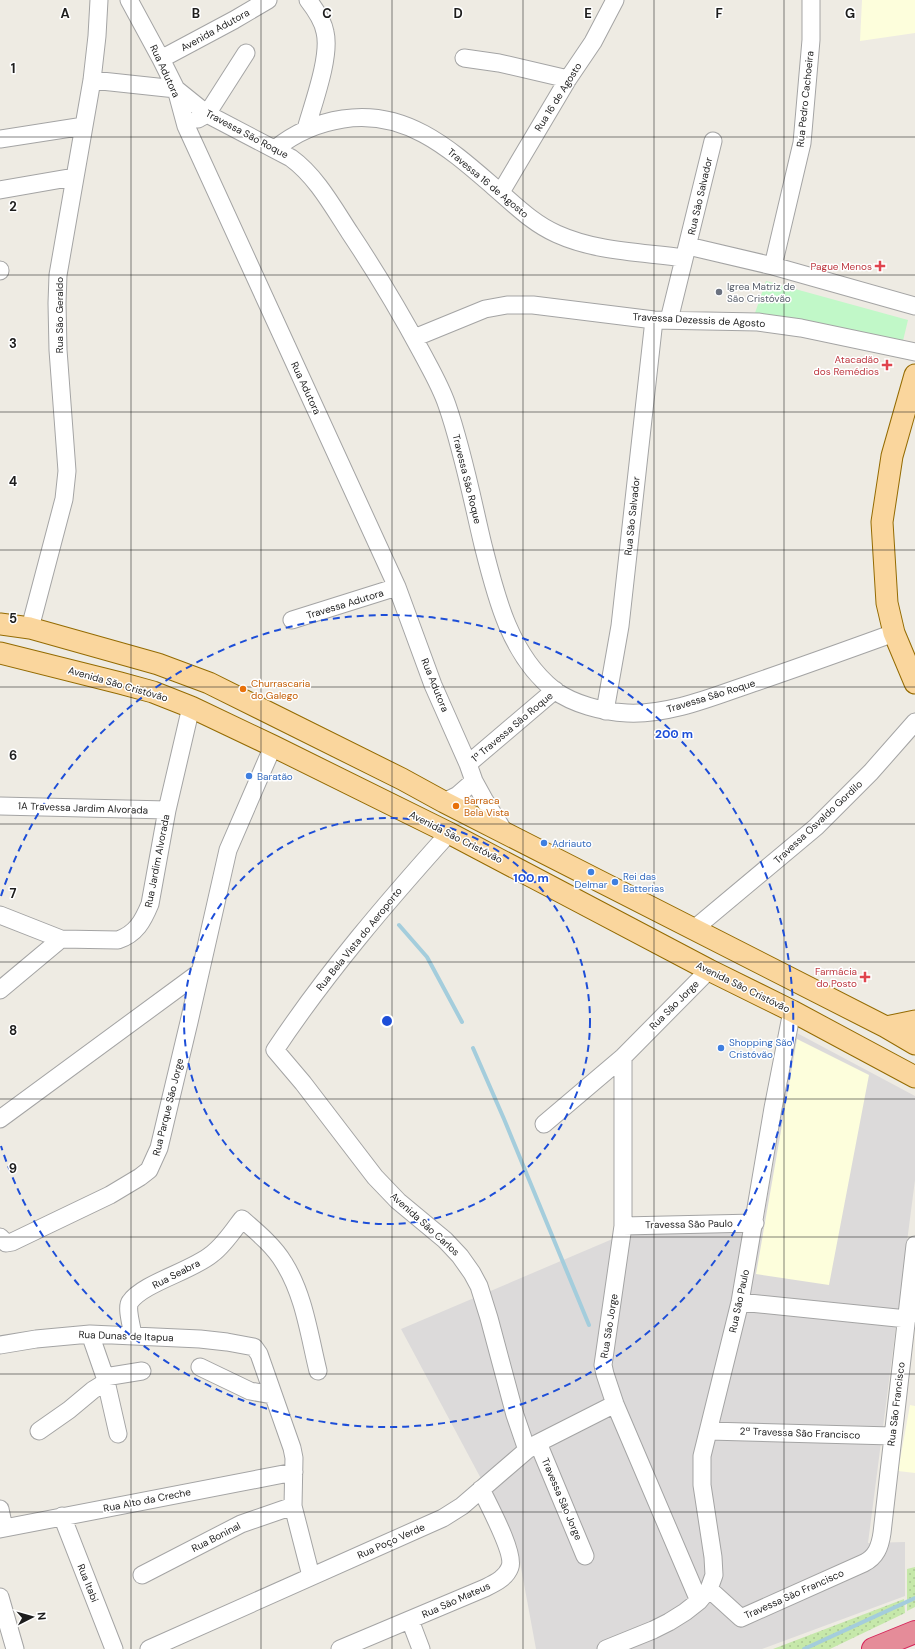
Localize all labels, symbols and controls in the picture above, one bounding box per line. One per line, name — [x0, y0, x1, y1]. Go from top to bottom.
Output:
text: A — [60, 5, 70, 22]
text: B — [192, 5, 200, 22]
text: C — [322, 5, 332, 22]
text: D — [453, 5, 463, 22]
text: E — [584, 5, 592, 22]
text: F — [715, 5, 723, 22]
text: G — [845, 5, 855, 22]
street label: Avenida Adutora — [178, 6, 252, 54]
street label: Rua Adutora — [147, 42, 183, 100]
street label: Rua Pedro Cachoeira — [793, 50, 817, 148]
text: 1 — [11, 60, 15, 77]
street label: Rua 16 de Agosto — [532, 60, 584, 134]
street label: Travessa São Roque — [203, 107, 291, 161]
street label: Travessa 16 de Agosto — [445, 145, 531, 221]
street label: Rua São Salvador — [685, 156, 715, 236]
text: 2 — [9, 198, 17, 215]
place label: Pague Menos — [811, 260, 872, 273]
marker: Pague Menos — [875, 261, 885, 271]
street label: Rua São Geraldo — [53, 277, 66, 353]
place label: Igrea Matriz de São Cristóvão — [727, 280, 795, 305]
marker: Igrea Matriz de São Cristóvão — [714, 287, 724, 297]
street label: Travessa Dezessis de Agosto — [632, 310, 766, 330]
text: 3 — [9, 335, 17, 352]
place label: Atacadão dos Remédios — [814, 353, 879, 378]
street label: Rua Adutora — [288, 359, 324, 417]
marker: Atacadão dos Remédios — [882, 360, 892, 370]
street label: Travessa São Roque — [450, 433, 485, 525]
text: 4 — [9, 473, 17, 490]
street label: Rua São Salvador — [621, 476, 643, 556]
street label: Travessa Adutora — [305, 586, 385, 622]
text: 5 — [9, 610, 17, 627]
street label: Rua Adutora — [418, 656, 452, 714]
street label: Avenida São Cristóvão — [67, 664, 169, 704]
street label: Travessa São Roque — [665, 676, 757, 716]
place label: Churrascaria do Galego — [251, 677, 310, 702]
marker: Churrascaria do Galego — [238, 684, 248, 694]
street label: 1ª Travessa São Roque — [469, 689, 556, 765]
text: 200 m — [655, 726, 693, 742]
text: 6 — [9, 747, 17, 764]
place label: Baratão — [257, 770, 293, 783]
marker: Baratão — [244, 771, 254, 781]
street label: Travessa Osvaldo Gordilo — [771, 777, 865, 867]
place label: Barraca Bela Vista — [464, 794, 509, 819]
street label: 1A Travessa Jardim Alvorada — [18, 799, 148, 817]
marker: Barraca Bela Vista — [451, 801, 461, 811]
street label: Avenida São Cristóvão — [407, 808, 505, 866]
street label: Rua Jardim Alvorada — [142, 813, 172, 909]
place label: Adriauto — [552, 837, 592, 850]
marker: Adriauto — [539, 838, 549, 848]
marker: Delmar — [586, 867, 596, 877]
text: 100 m — [513, 870, 549, 886]
place label: Rei das Batterias — [623, 870, 664, 895]
marker: Rei das Batterias — [610, 877, 620, 887]
place label: Delmar — [575, 878, 608, 891]
street label: Rua Bela Vista do Aeroporto — [313, 884, 405, 993]
text: 7 — [10, 885, 17, 902]
street label: Avenida São Cristóvão — [694, 959, 792, 1015]
place label: Farmácia do Posto — [815, 965, 857, 990]
marker: Farmácia do Posto — [860, 972, 870, 982]
street label: Rua São Jorge — [646, 977, 702, 1033]
centre of rings — [380, 1014, 394, 1028]
text: 8 — [9, 1022, 17, 1039]
place label: Shopping São Cristóvão — [729, 1036, 793, 1061]
marker: Shopping São Cristóvão — [716, 1043, 726, 1053]
street label: Rua Parque São Jorge — [150, 1057, 186, 1157]
text: 9 — [9, 1160, 17, 1177]
street label: Avenida São Carlos — [388, 1190, 462, 1258]
street label: Travessa São Paulo — [645, 1217, 733, 1231]
street label: Rua Seabra — [150, 1256, 202, 1292]
street label: Rua São Paulo — [726, 1268, 752, 1334]
street label: Rua São Jorge — [597, 1292, 621, 1359]
street label: Rua Dunas de Itapua — [78, 1328, 174, 1344]
street label: Rua São Francisco — [884, 1361, 908, 1447]
street label: 2ª Travessa São Francisco — [739, 1424, 861, 1442]
street label: Travessa São Jorge — [539, 1456, 585, 1542]
street label: Rua Alto da Creche — [102, 1485, 192, 1515]
street label: Rua Boninal — [189, 1519, 243, 1555]
street label: Rua Poço Verde — [355, 1520, 427, 1562]
street label: Rua Itabi — [74, 1562, 102, 1604]
street label: Travessa São Francisco — [742, 1566, 846, 1622]
street label: Rua São Mateus — [420, 1579, 492, 1621]
north arrow — [12, 1597, 52, 1637]
text: N — [35, 1611, 49, 1621]

